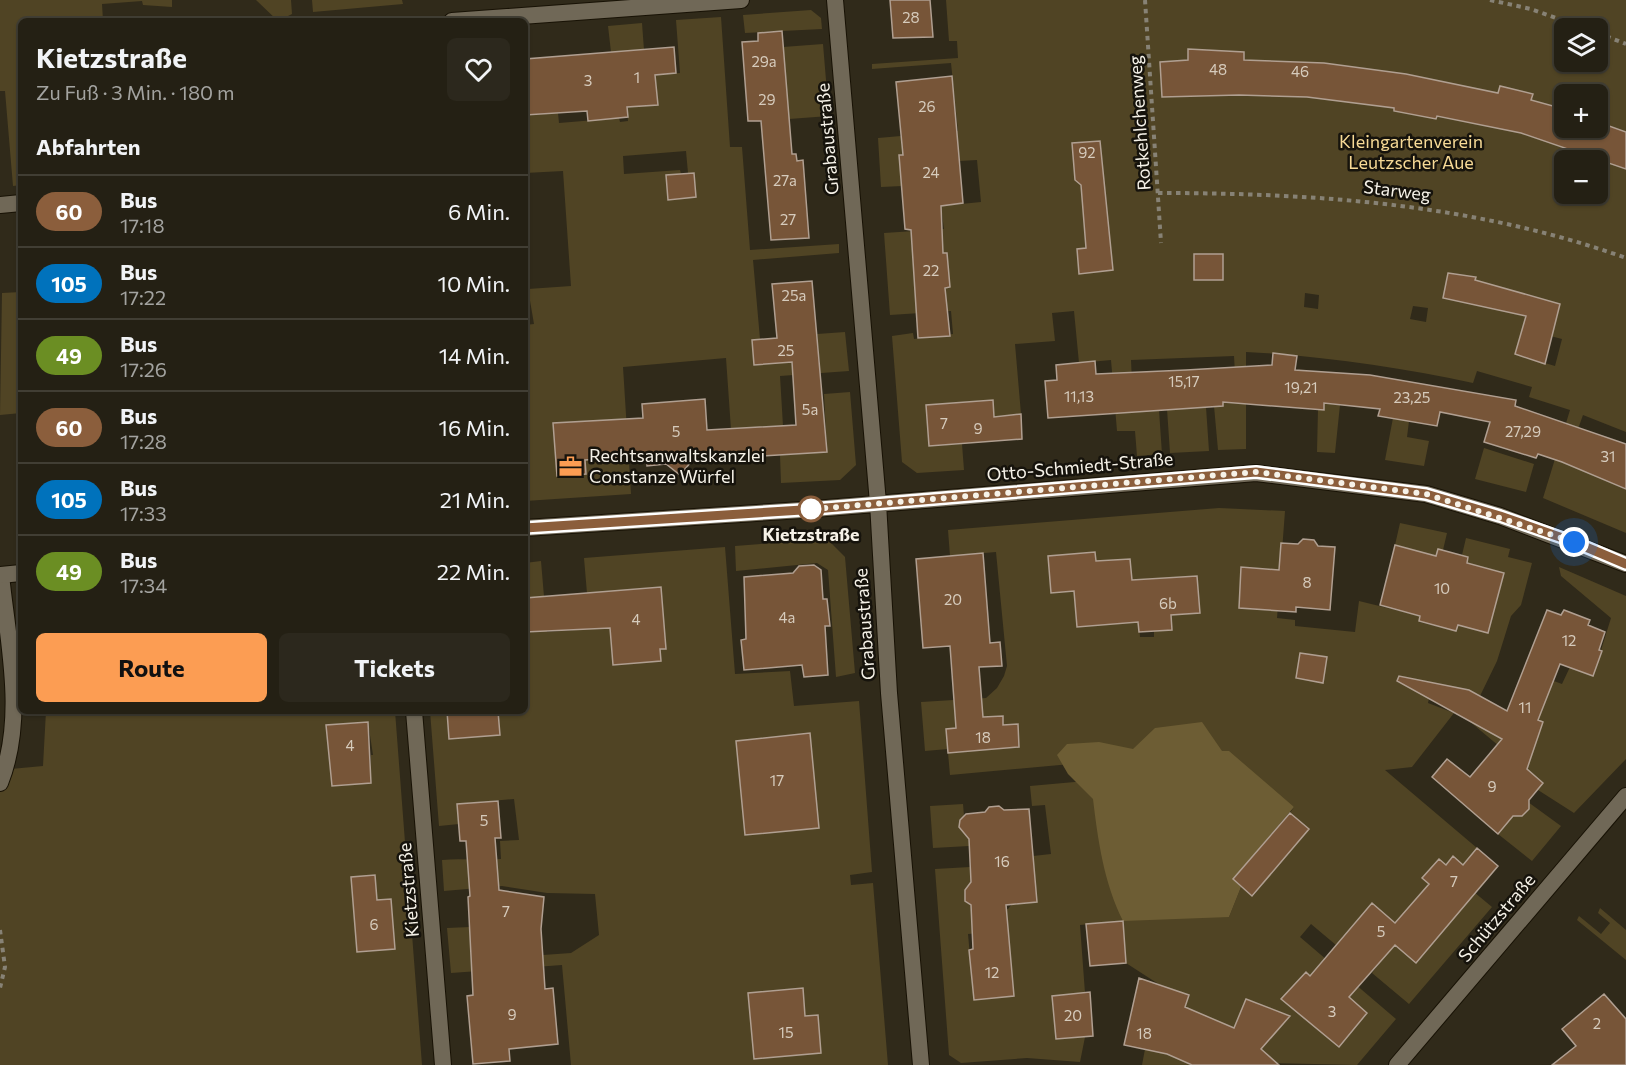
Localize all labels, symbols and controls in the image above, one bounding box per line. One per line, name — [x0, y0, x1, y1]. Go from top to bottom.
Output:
house number: 28 — [902, 8, 920, 26]
map controls — [1554, 18, 1608, 204]
button: layers — [1554, 18, 1608, 72]
button: heart — [447, 38, 510, 101]
text: Kietzstraße — [36, 40, 187, 74]
house number: 29a — [751, 52, 777, 70]
street label: Rotkehlchenweg — [1123, 55, 1155, 191]
house number: 48 — [1209, 60, 1227, 78]
house number: 46 — [1291, 62, 1309, 80]
house number: 1 — [634, 68, 640, 86]
house number: 3 — [584, 71, 592, 89]
text: Zu Fuß · 3 Min. · 180 m — [36, 80, 234, 104]
street label: Grabaustraße — [811, 82, 843, 196]
button: + — [1554, 84, 1608, 138]
house number: 29 — [758, 90, 776, 108]
house number: 26 — [918, 97, 936, 115]
park label: Kleingartenverein Leutzscher Aue — [1339, 130, 1483, 173]
text: Abfahrten — [36, 133, 140, 160]
house number: 92 — [1078, 143, 1096, 161]
button: − — [1554, 150, 1608, 204]
house number: 24 — [922, 163, 940, 181]
house number: 27a — [773, 171, 797, 189]
street label: Starweg — [1362, 175, 1432, 205]
text: Bus — [120, 186, 157, 213]
text: 6 Min. — [448, 198, 510, 225]
text: 60 — [56, 199, 82, 224]
house number: 27 — [780, 210, 796, 228]
text: 17:18 — [120, 213, 165, 237]
text: Bus — [120, 258, 157, 285]
house number: 22 — [923, 261, 939, 279]
text: 10 Min. — [438, 270, 510, 297]
text: 105 — [51, 271, 87, 296]
text: 17:22 — [120, 285, 166, 309]
house number: 25a — [782, 286, 806, 304]
text: Bus — [120, 330, 157, 357]
house number: 25 — [778, 341, 794, 359]
text: 14 Min. — [439, 342, 510, 369]
text: 49 — [56, 343, 82, 368]
text: 17:26 — [120, 357, 167, 381]
house number: 15,17 — [1168, 372, 1200, 390]
house number: 19,21 — [1284, 378, 1318, 396]
house number: 11,13 — [1064, 387, 1094, 405]
house number: 23,25 — [1393, 388, 1431, 406]
house number: 5a — [802, 400, 818, 418]
text: Bus — [120, 402, 157, 429]
text: 16 Min. — [439, 414, 510, 441]
house number: 7 — [940, 414, 948, 432]
text: 60 — [56, 415, 82, 440]
house number: 9 — [973, 419, 983, 437]
house number: 5 — [672, 422, 680, 440]
house number: 27,29 — [1505, 422, 1541, 440]
text: 17:28 — [120, 429, 167, 453]
place label: Rechtsanwaltskanzlei Constanze Würfel — [589, 444, 765, 487]
street label: Otto-Schmiedt-Straße — [986, 447, 1174, 485]
house number: 31 — [1601, 447, 1615, 465]
office icon: Rechtsanwaltskanzlei Constanze Würfel — [558, 453, 584, 479]
text: Bus — [120, 474, 157, 501]
text: 21 Min. — [440, 486, 510, 513]
text: 105 — [51, 487, 87, 512]
marker: Kietzstraße — [798, 496, 824, 522]
text: 17:33 — [120, 501, 167, 525]
place label: Kietzstraße — [762, 523, 860, 545]
your location — [1559, 527, 1589, 557]
text: Bus — [120, 546, 157, 573]
text: 22 Min. — [437, 558, 510, 585]
text: 49 — [56, 559, 82, 584]
street label: Grabaustraße — [849, 567, 879, 681]
text: 17:34 — [120, 573, 167, 597]
house number: 8 — [1302, 573, 1312, 591]
house number: 10 — [1434, 579, 1450, 597]
house number: 20 — [944, 590, 962, 608]
house number: 6b — [1159, 594, 1177, 612]
house number: 4a — [779, 608, 795, 626]
house number: 4 — [632, 610, 641, 628]
house number: 12 — [1562, 631, 1576, 649]
button: Route — [36, 633, 267, 702]
button: Tickets — [279, 633, 510, 702]
house number: 11 — [1519, 698, 1531, 716]
house number: 18 — [975, 728, 991, 746]
house number: 4 — [346, 736, 355, 754]
house number: 17 — [770, 771, 784, 789]
house number: 9 — [1487, 777, 1497, 795]
house number: 5 — [480, 811, 488, 829]
street label: Kietzstraße — [393, 842, 423, 938]
house number: 16 — [994, 852, 1010, 870]
street label: Schützstraße — [1453, 869, 1540, 966]
house number: 7 — [1450, 872, 1458, 890]
house number: 7 — [502, 902, 510, 920]
house number: 6 — [369, 915, 379, 933]
house number: 5 — [1377, 922, 1385, 940]
house number: 12 — [985, 963, 999, 981]
house number: 3 — [1328, 1002, 1336, 1020]
house number: 9 — [507, 1005, 517, 1023]
house number: 20 — [1064, 1006, 1082, 1024]
house number: 2 — [1593, 1014, 1601, 1032]
house number: 15 — [778, 1023, 794, 1041]
house number: 18 — [1136, 1024, 1152, 1042]

